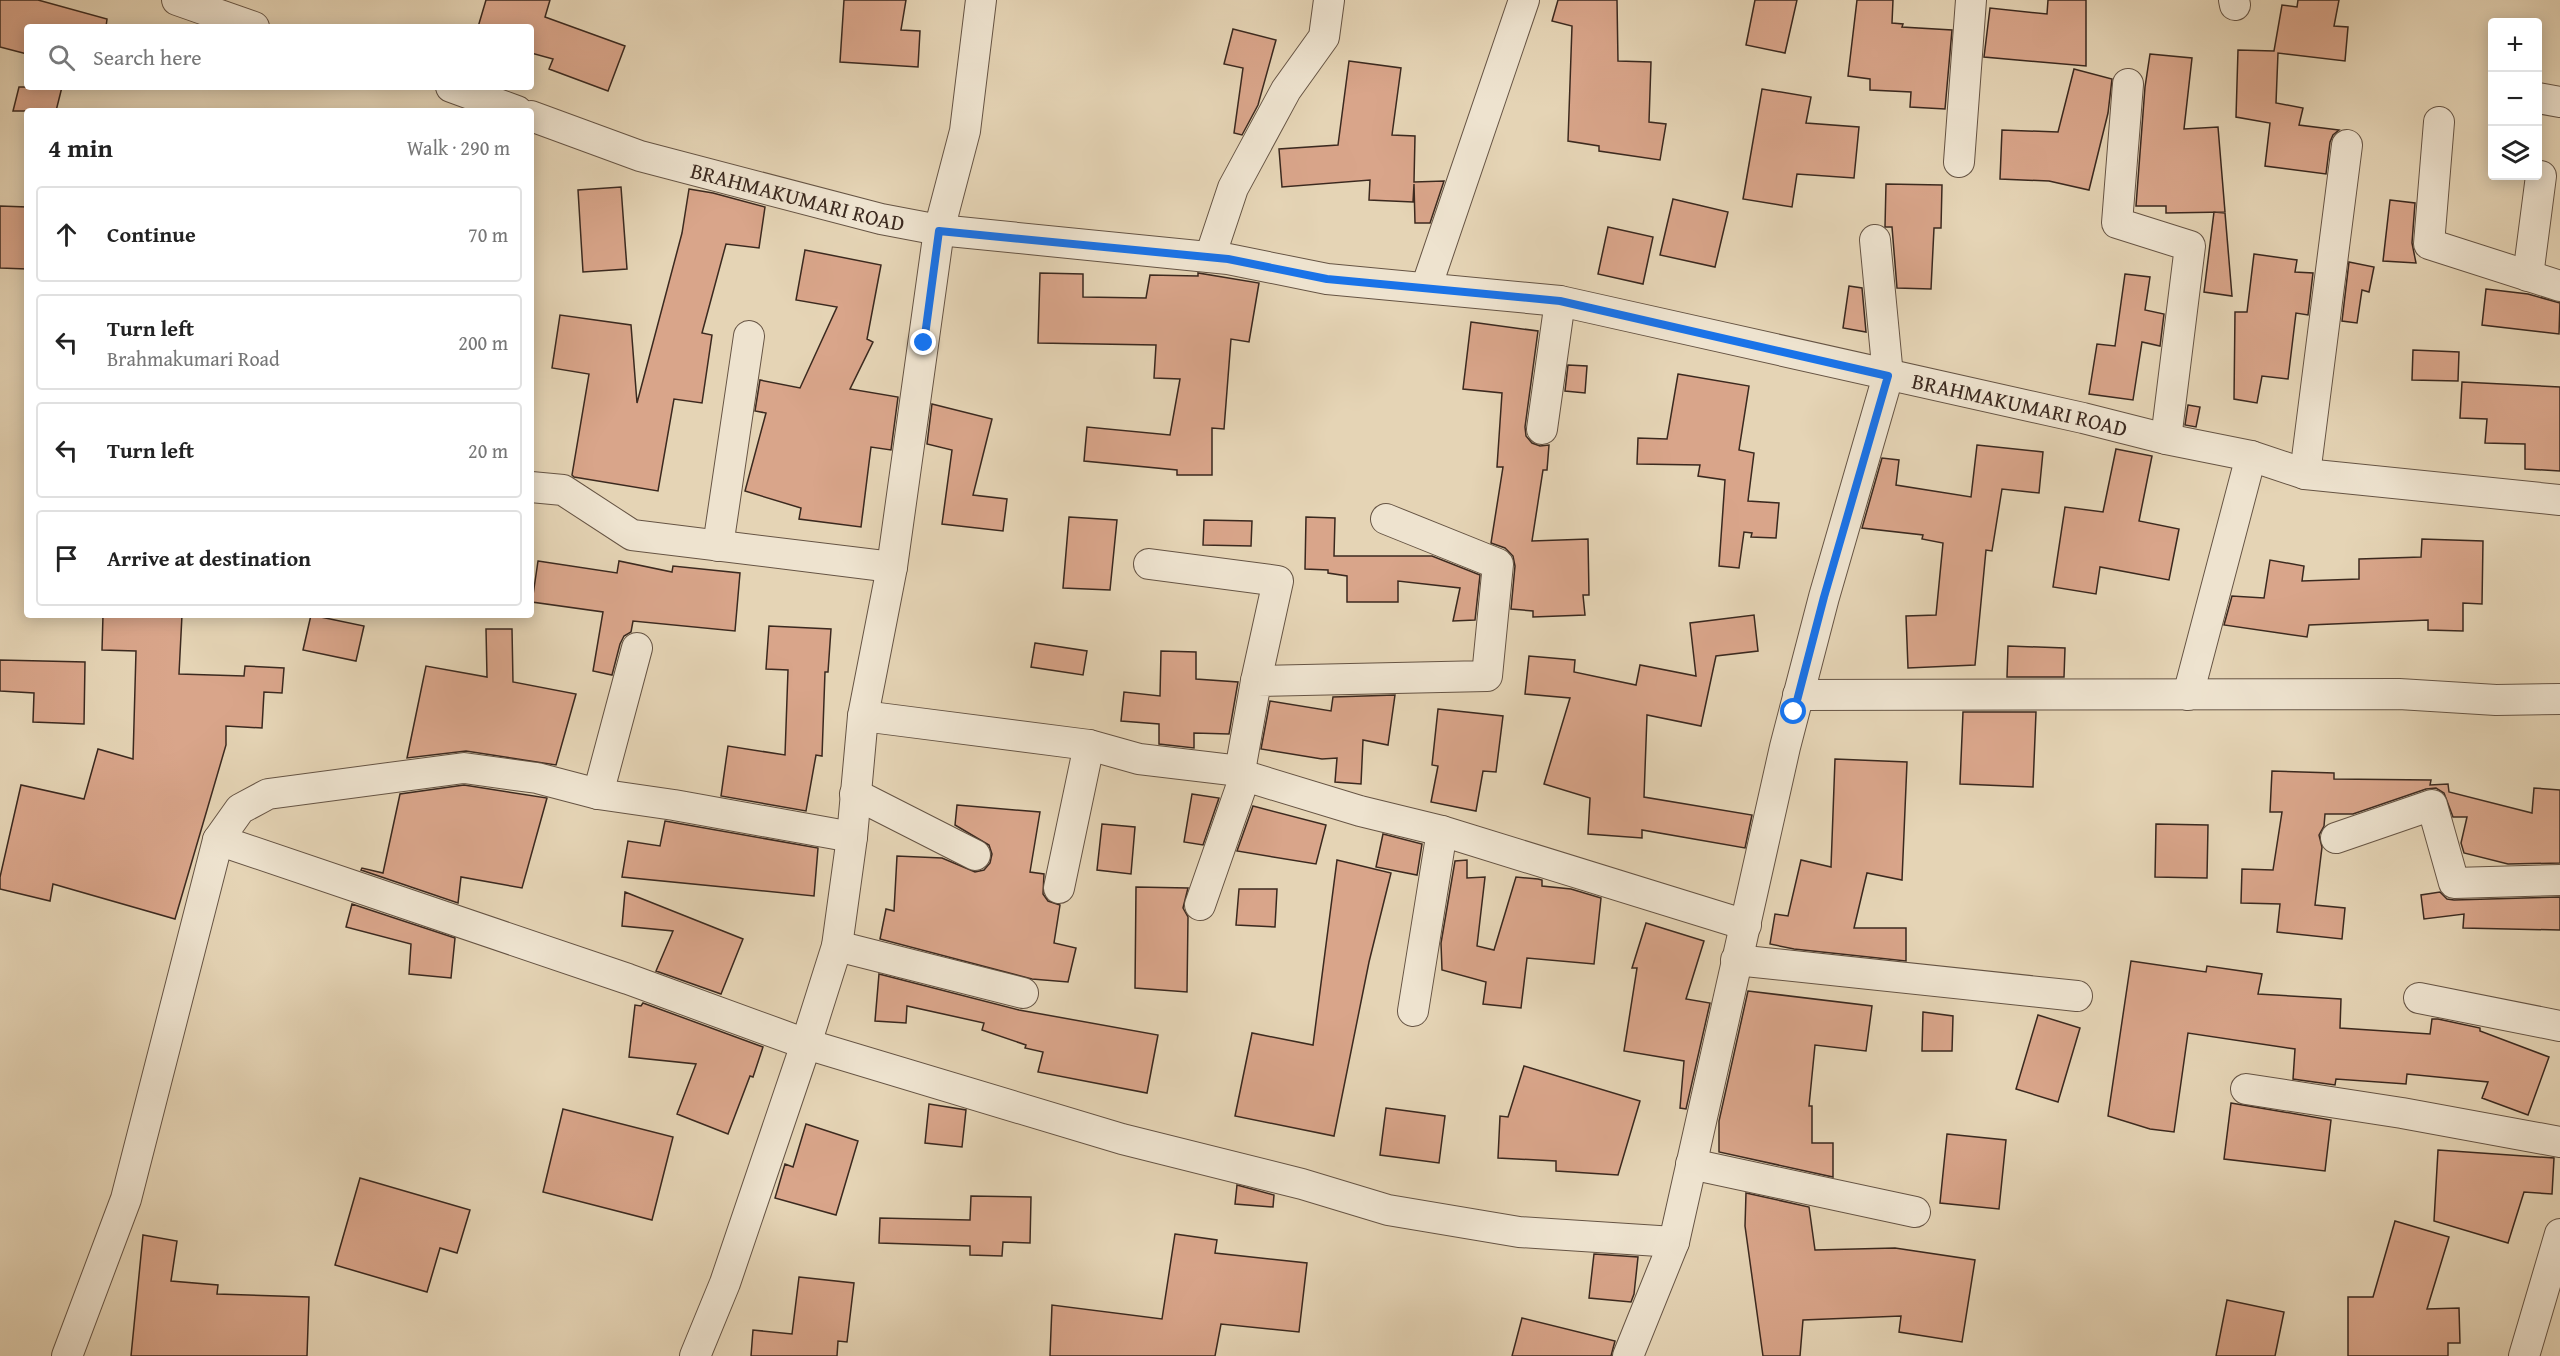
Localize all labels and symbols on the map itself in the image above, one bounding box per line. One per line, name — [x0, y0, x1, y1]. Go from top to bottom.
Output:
street label: BRAHMAKUMARI ROAD — [687, 154, 907, 239]
route end — [910, 329, 936, 355]
street label: BRAHMAKUMARI ROAD — [1909, 364, 2131, 445]
route start — [1780, 698, 1806, 724]

